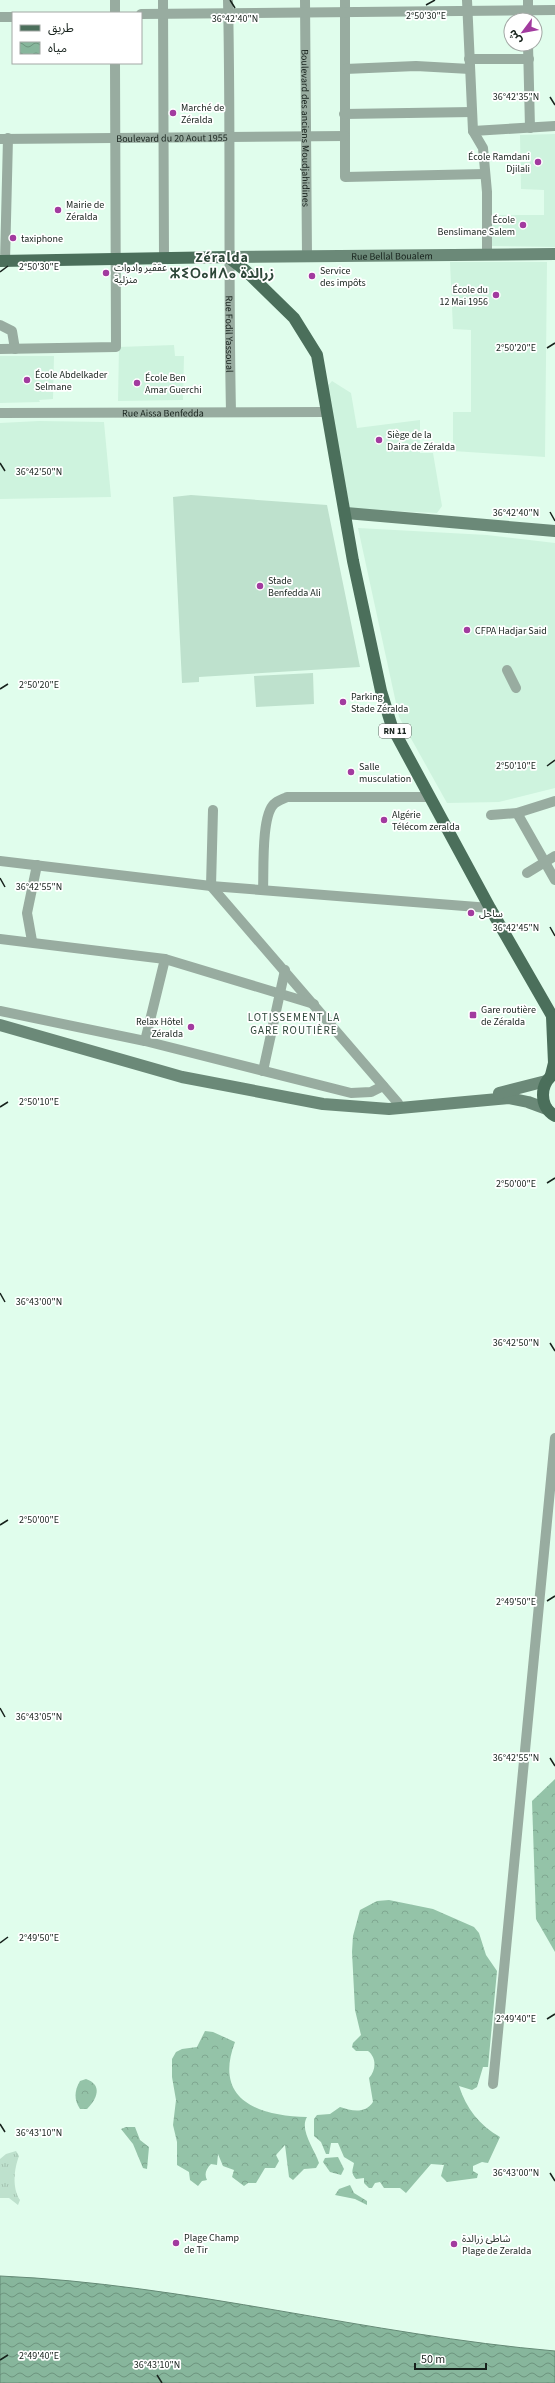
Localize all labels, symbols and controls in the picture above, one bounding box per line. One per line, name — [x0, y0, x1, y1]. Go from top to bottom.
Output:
text: 2°50'30"E — [406, 9, 446, 23]
legend — [12, 12, 142, 64]
text: 36°42'40"N — [212, 12, 258, 26]
north arrow — [503, 12, 543, 52]
text: طريق — [48, 20, 74, 37]
text: ش — [505, 27, 525, 47]
text: مياه — [48, 40, 67, 57]
street label: Boulevard des anciens Moudjahidines — [297, 49, 313, 207]
text: 36°42'35"N — [493, 90, 539, 104]
place label: Marché de Zéralda — [181, 101, 224, 127]
marker: Marché de Zéralda — [168, 108, 178, 118]
street label: Boulevard du 20 Aout 1955 — [116, 131, 228, 146]
place label: École Ramdani Djilali — [468, 150, 530, 176]
marker: École Ramdani Djilali — [533, 157, 543, 167]
place label: Mairie de Zéralda — [66, 198, 104, 224]
marker: Mairie de Zéralda — [53, 205, 63, 215]
place label: École Benslimane Salem — [438, 213, 515, 239]
marker: École Benslimane Salem — [518, 220, 528, 230]
place label: taxiphone — [21, 232, 63, 246]
marker: taxiphone — [8, 233, 18, 243]
district label: Zéralda ⵣⵉⵔⴰⵍⴷⴰ زرالدة — [170, 248, 274, 284]
street label: Rue Bellal Boualem — [351, 249, 433, 264]
text: 2°50'30"E — [19, 260, 59, 274]
place label: عققير وادوات منزلية — [114, 261, 167, 287]
place label: Service des impôts — [320, 264, 366, 290]
marker: عققير وادوات منزلية — [101, 268, 111, 278]
marker: Service des impôts — [307, 271, 317, 281]
place label: École du 12 Mai 1956 — [439, 283, 488, 309]
marker: École du 12 Mai 1956 — [491, 290, 501, 300]
street label: Rue Fodil Yassoual — [222, 295, 236, 373]
text: 2°50'20"E — [496, 341, 536, 355]
place label: École Abdelkader Selmane — [35, 368, 108, 394]
place label: École Ben Amar Guerchi — [145, 371, 202, 397]
marker: École Abdelkader Selmane — [22, 375, 32, 385]
marker: École Ben Amar Guerchi — [132, 378, 142, 388]
street label: Rue Aissa Benfedda — [122, 406, 204, 421]
place label: Siège de la Daira de Zéralda — [387, 428, 455, 454]
marker: Siège de la Daira de Zéralda — [374, 435, 384, 445]
text: 36°42'50"N — [16, 465, 62, 479]
text: 36°42'40"N — [493, 506, 539, 520]
place label: Stade Benfedda Ali — [268, 574, 321, 600]
marker: Stade Benfedda Ali — [255, 581, 265, 591]
place label: CFPA Hadjar Said — [475, 624, 547, 638]
marker: CFPA Hadjar Said — [462, 625, 472, 635]
text: 2°50'20"E — [19, 678, 59, 692]
place label: Parking Stade Zéralda — [351, 690, 408, 716]
marker: Parking Stade Zéralda — [338, 697, 348, 707]
road number: RN 11 — [379, 724, 411, 738]
text: 2°50'10"E — [496, 759, 536, 773]
place label: Salle musculation — [359, 760, 411, 786]
marker: Salle musculation — [346, 767, 356, 777]
place label: Algérie Télécom zeralda — [392, 808, 460, 834]
marker: Algérie Télécom zeralda — [379, 815, 389, 825]
text: 36°42'55"N — [16, 880, 62, 894]
place label: ساحل — [479, 907, 503, 921]
marker: ساحل — [466, 908, 476, 918]
text: 36°42'45"N — [493, 921, 539, 935]
place label: Gare routière de Zéralda — [481, 1003, 536, 1029]
district label: LOTISSEMENT LA GARE ROUTIÈRE — [248, 1010, 340, 1038]
marker: Gare routière de Zéralda — [468, 1010, 478, 1020]
place label: Relax Hôtel Zéralda — [136, 1015, 183, 1041]
marker: Relax Hôtel Zéralda — [186, 1022, 196, 1032]
text: 2°50'10"E — [19, 1095, 59, 1109]
text: 2°50'00"E — [496, 1177, 536, 1191]
text: 36°43'00"N — [16, 1295, 62, 1309]
text: 36°42'50"N — [493, 1336, 539, 1350]
text: 2°50'00"E — [19, 1513, 59, 1527]
text: 2°49'50"E — [496, 1595, 536, 1609]
text: 36°43'05"N — [16, 1710, 62, 1724]
text: 36°42'55"N — [493, 1751, 539, 1765]
text: 2°49'50"E — [19, 1931, 59, 1945]
text: 2°49'40"E — [496, 2012, 536, 2026]
text: 36°43'10"N — [16, 2126, 62, 2140]
text: 36°43'00"N — [493, 2166, 539, 2180]
place label: Plage Champ de Tir — [184, 2231, 240, 2257]
place label: شاطئ زرالدة Plage de Zeralda — [462, 2232, 531, 2258]
marker: Plage Champ de Tir — [171, 2238, 181, 2248]
marker: شاطئ زرالدة Plage de Zeralda — [449, 2239, 459, 2249]
scale bar — [415, 2345, 486, 2371]
text: 2°49'40"E — [19, 2349, 59, 2363]
text: 50 m — [421, 2351, 445, 2368]
text: 36°43'10"N — [134, 2358, 180, 2372]

